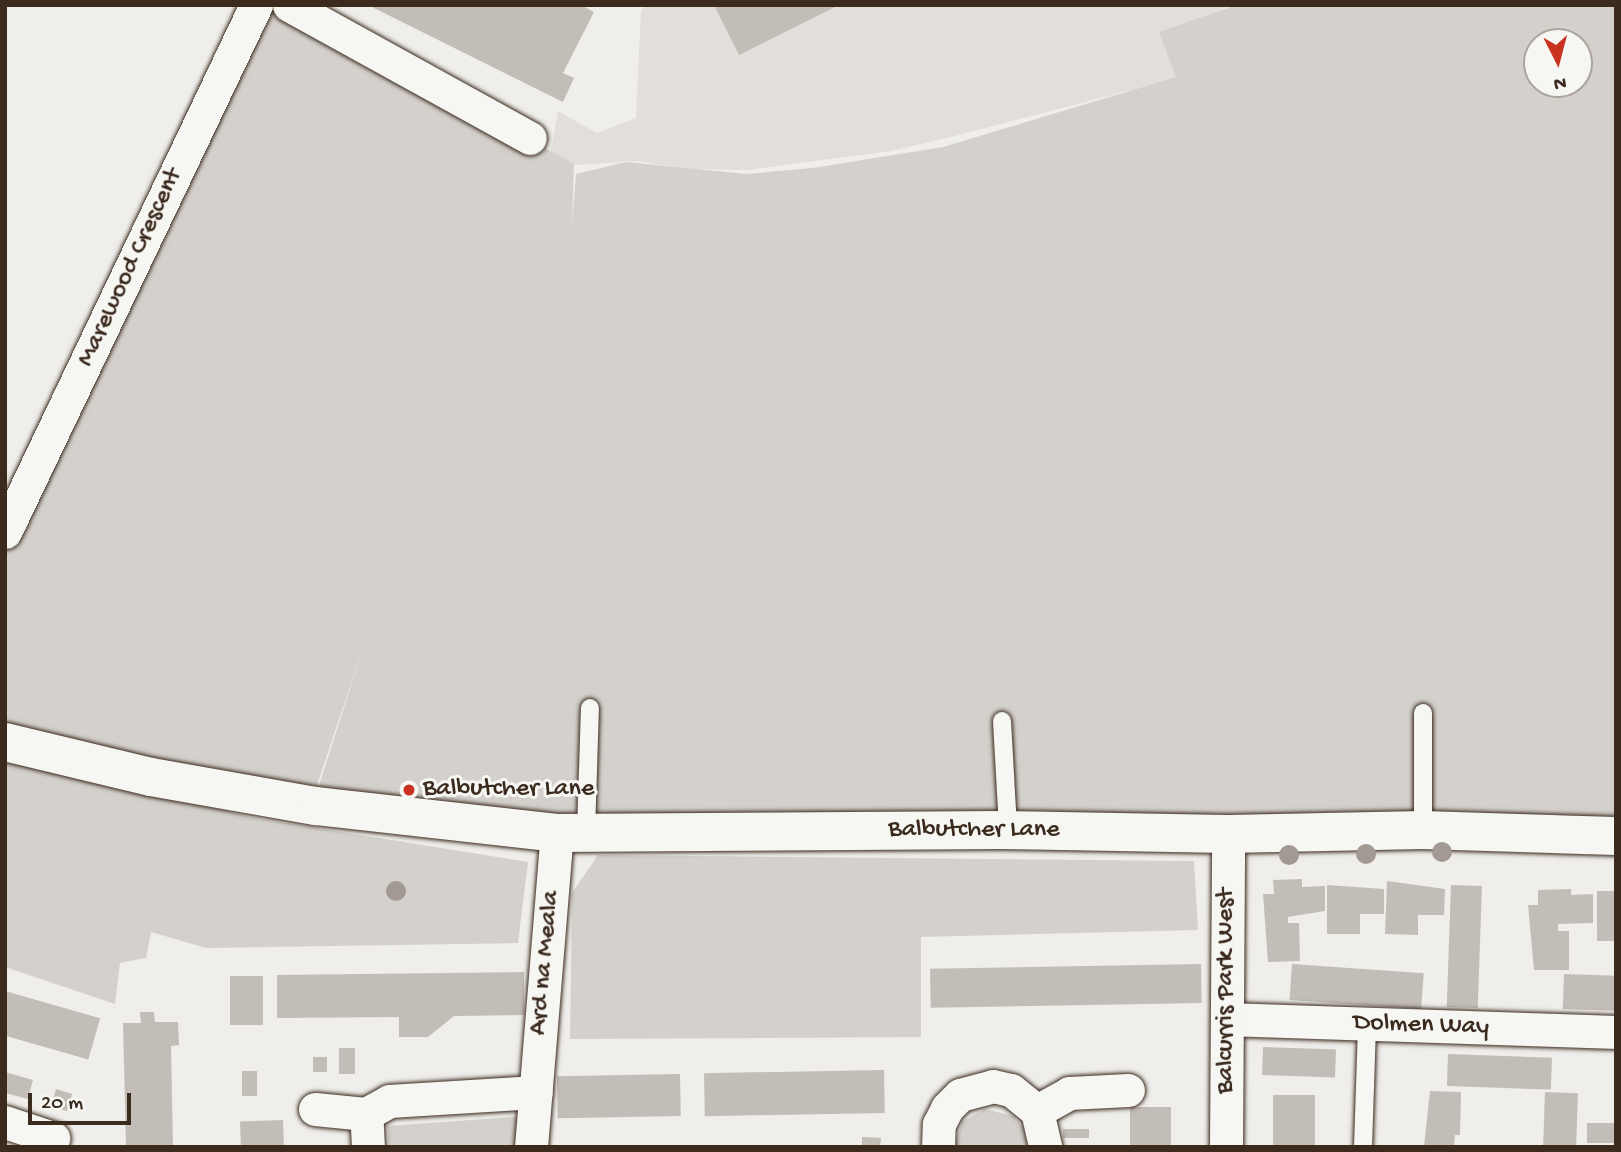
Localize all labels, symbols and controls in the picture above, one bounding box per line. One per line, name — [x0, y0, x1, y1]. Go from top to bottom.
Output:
north arrow — [1523, 28, 1593, 98]
text: N — [1553, 70, 1567, 94]
street label: Marewood Crescent — [71, 164, 191, 372]
place label: Balbutcher Lane — [423, 774, 594, 806]
marker: Balbutcher Lane — [401, 782, 417, 798]
street label: Balbutcher Lane — [888, 815, 1060, 847]
street label: Balcurris Park West — [1211, 888, 1243, 1094]
street label: Ard na Meala — [524, 889, 568, 1037]
street label: Dolmen Way — [1353, 1008, 1489, 1044]
scale bar — [32, 1078, 135, 1122]
text: 20 m — [41, 1092, 83, 1117]

